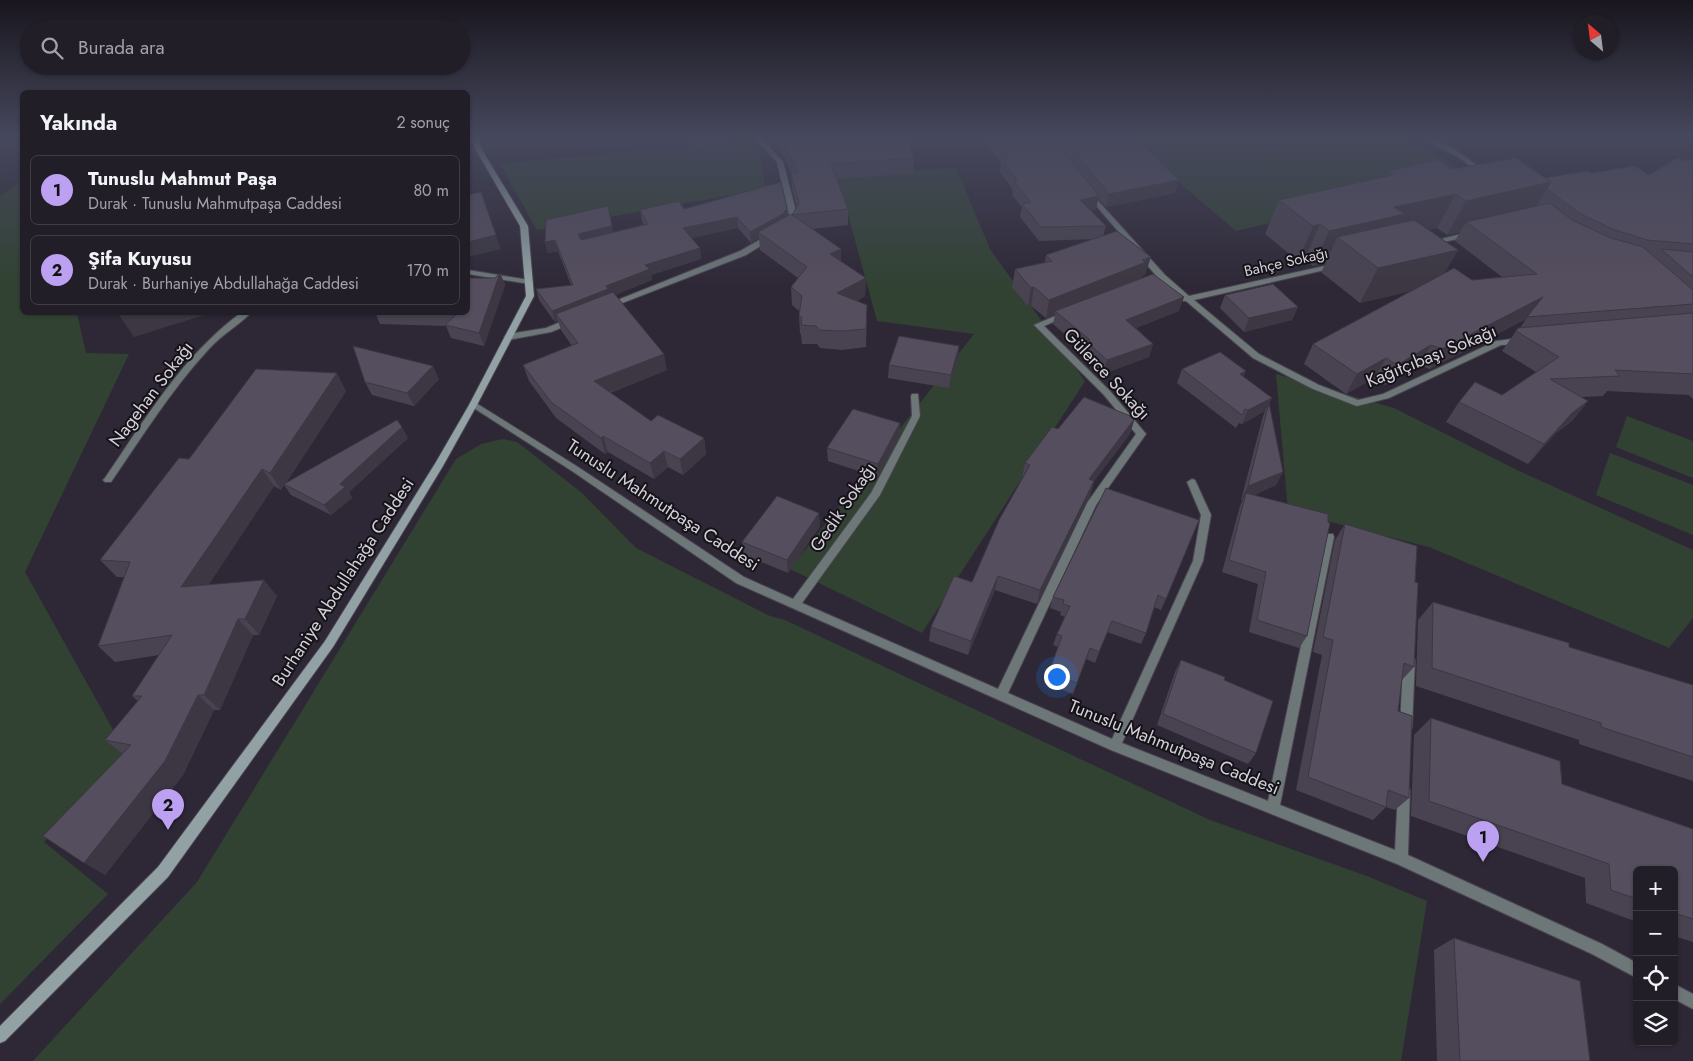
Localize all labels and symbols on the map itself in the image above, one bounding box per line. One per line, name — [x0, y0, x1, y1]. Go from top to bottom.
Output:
north arrow — [1573, 15, 1618, 60]
street label: Bahçe Sokağı — [1242, 242, 1330, 282]
street label: Kağıtçıbaşı Sokağı — [1362, 318, 1500, 394]
street label: Gülerce Sokağı — [1058, 322, 1156, 426]
street label: Nagehan Sokağı — [103, 336, 199, 452]
street label: Tunuslu Mahmutpaşa Caddesi — [562, 433, 764, 577]
street label: Gedik Sokağı — [804, 457, 882, 557]
street label: Burhaniye Abdullahağa Caddesi — [266, 473, 420, 691]
your location — [1044, 664, 1070, 690]
street label: Tunuslu Mahmutpaşa Caddesi — [1065, 693, 1283, 801]
pin: 2 — [152, 789, 184, 830]
pin: 1 — [1467, 821, 1499, 862]

